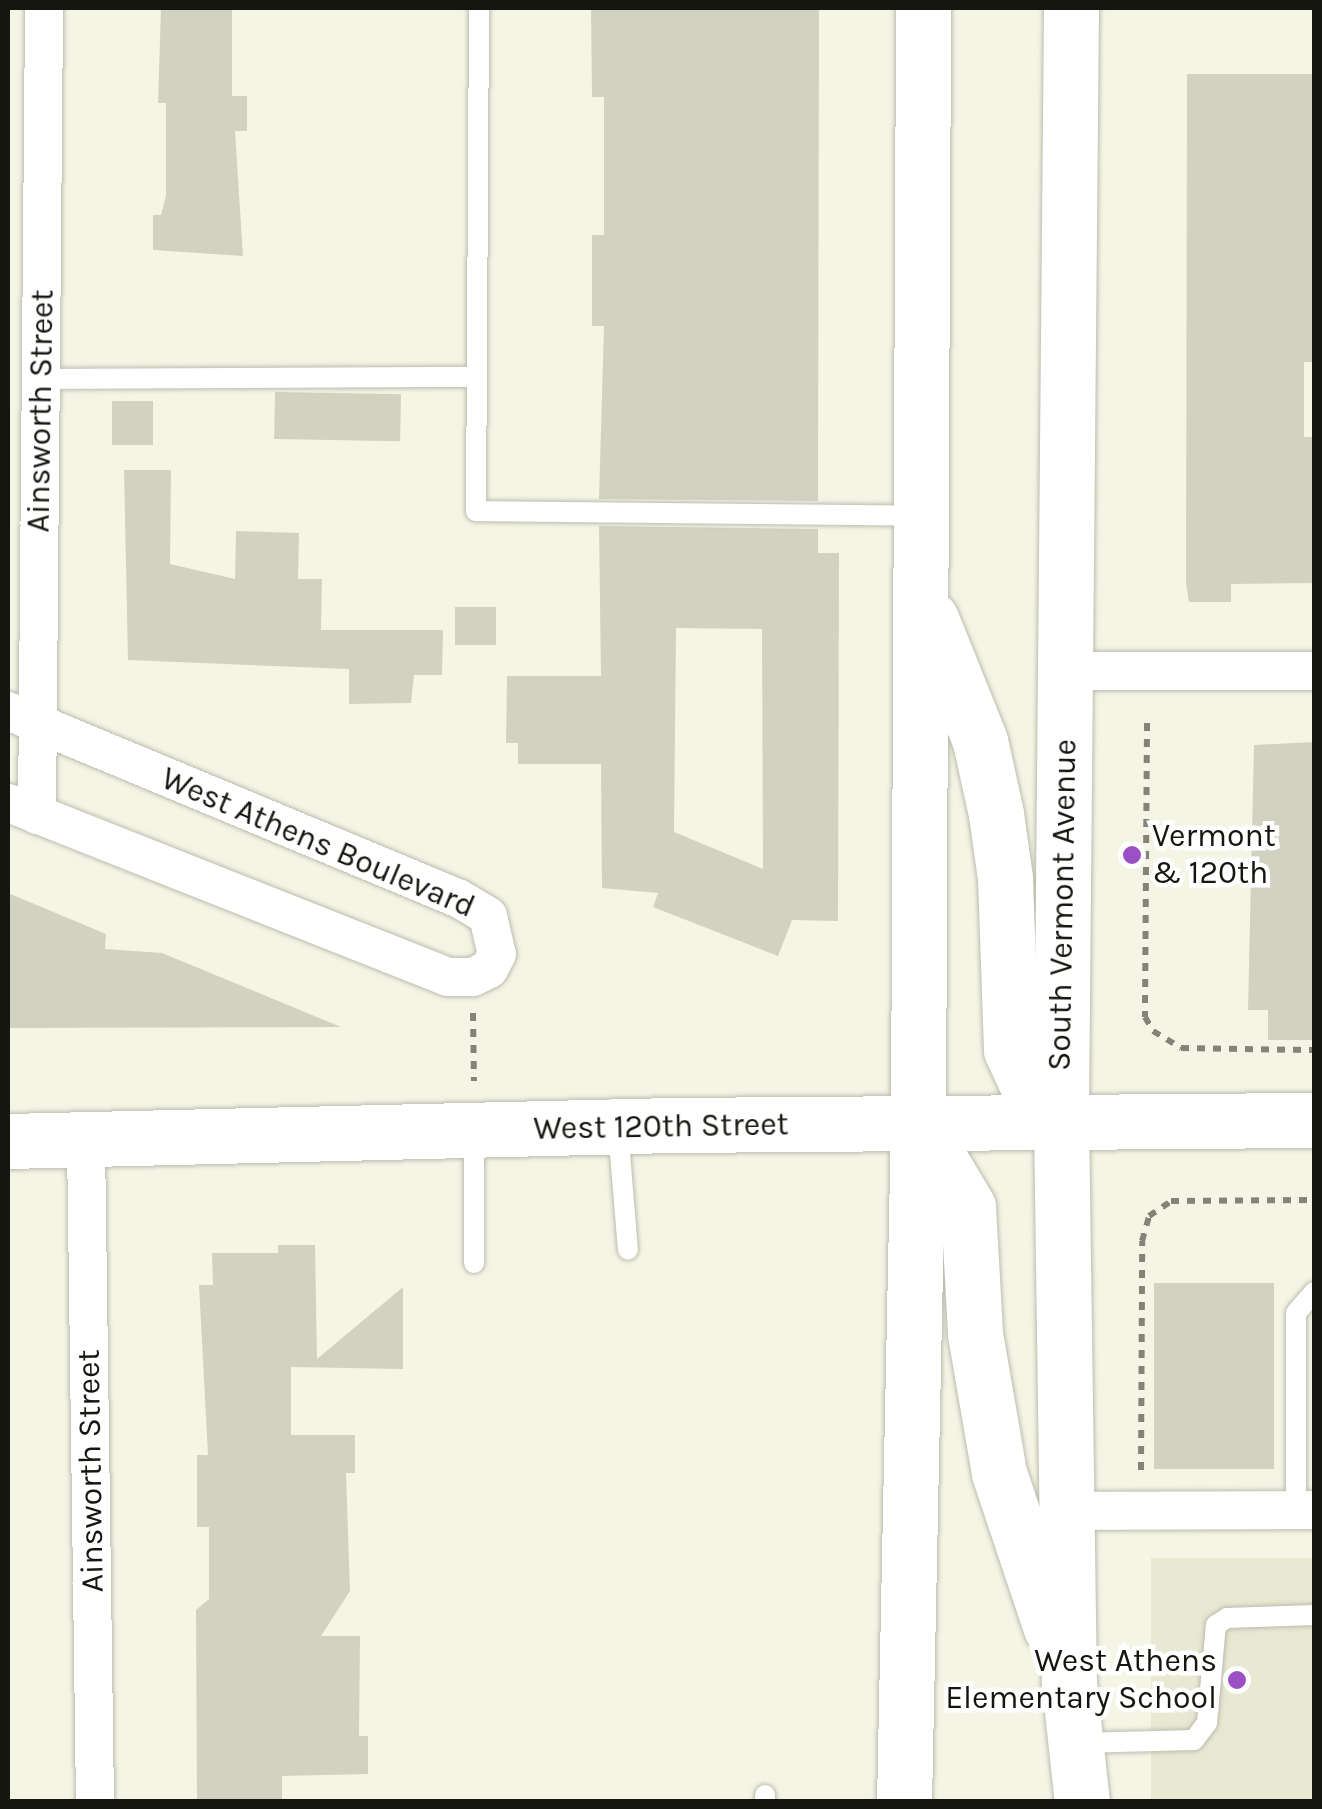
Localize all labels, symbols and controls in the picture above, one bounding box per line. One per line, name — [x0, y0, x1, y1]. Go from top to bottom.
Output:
street label: Ainsworth Street — [20, 289, 62, 533]
street label: South Vermont Avenue — [1041, 739, 1085, 1071]
street label: West Athens Boulevard — [156, 760, 480, 926]
place label: Vermont & 120th — [1152, 818, 1276, 893]
marker: Vermont & 120th — [1121, 844, 1143, 866]
street label: West 120th Street — [533, 1106, 789, 1148]
street label: Ainsworth Street — [70, 1349, 112, 1593]
place label: West Athens Elementary School — [945, 1643, 1217, 1718]
marker: West Athens Elementary School — [1226, 1669, 1248, 1691]

